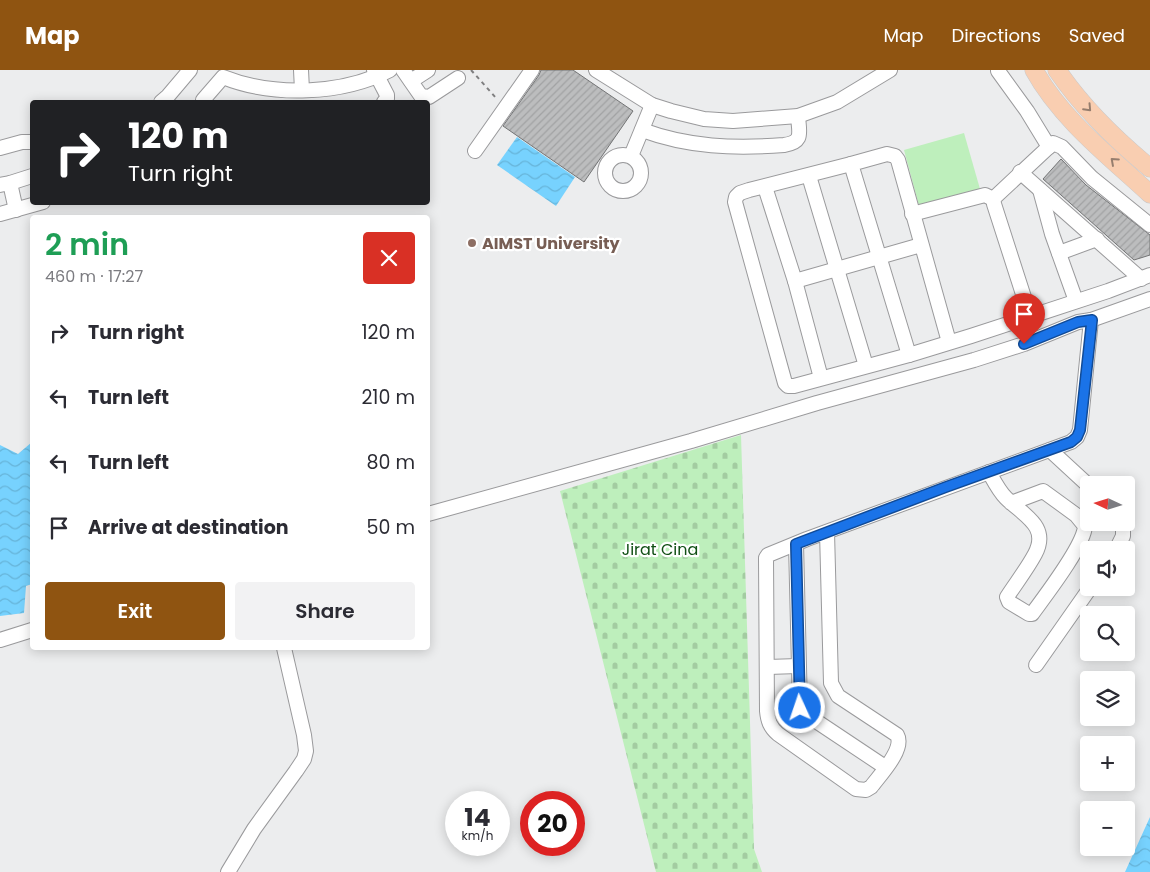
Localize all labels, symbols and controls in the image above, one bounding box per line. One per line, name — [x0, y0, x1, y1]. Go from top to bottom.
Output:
text: Map — [25, 19, 80, 52]
text: Map — [884, 23, 923, 48]
text: Directions — [951, 23, 1041, 48]
text: Saved — [1069, 23, 1125, 48]
one-way arrow — [1082, 102, 1091, 111]
text: 120 m — [128, 111, 228, 160]
icon: right — [45, 120, 110, 185]
text: Turn right — [128, 158, 233, 189]
one-way arrow — [1110, 158, 1119, 167]
text: 2 min — [45, 223, 129, 266]
button: close — [363, 232, 415, 284]
place label: AIMST University — [482, 232, 621, 255]
marker: AIMST University — [466, 237, 478, 249]
text: 460 m · 17:27 — [45, 265, 143, 288]
pin — [1003, 293, 1045, 344]
icon: arrive — [1010, 300, 1038, 328]
icon: right — [45, 319, 73, 347]
text: Turn right — [88, 319, 184, 346]
text: 120 m — [361, 319, 415, 346]
icon: left — [45, 384, 73, 412]
text: Turn left — [88, 384, 169, 411]
text: 210 m — [361, 384, 415, 411]
icon: left — [45, 449, 73, 477]
text: Turn left — [88, 449, 169, 476]
text: 80 m — [366, 449, 415, 476]
north arrow — [1080, 476, 1135, 531]
map controls — [1080, 476, 1135, 856]
icon: arrive — [45, 514, 73, 542]
text: Arrive at destination — [88, 514, 289, 541]
text: 50 m — [366, 514, 415, 541]
park label: Jirat Cina — [622, 538, 698, 561]
button: sound — [1080, 541, 1135, 596]
button: Exit — [45, 582, 225, 640]
button: Share — [235, 582, 415, 640]
button: search — [1080, 606, 1135, 661]
button: layers — [1080, 671, 1135, 726]
position arrow — [773, 681, 825, 733]
button: + — [1080, 736, 1135, 791]
speed limit sign: 20 — [520, 791, 585, 856]
text: 14 — [464, 800, 491, 835]
button: − — [1080, 801, 1135, 856]
text: km/h — [462, 827, 493, 844]

